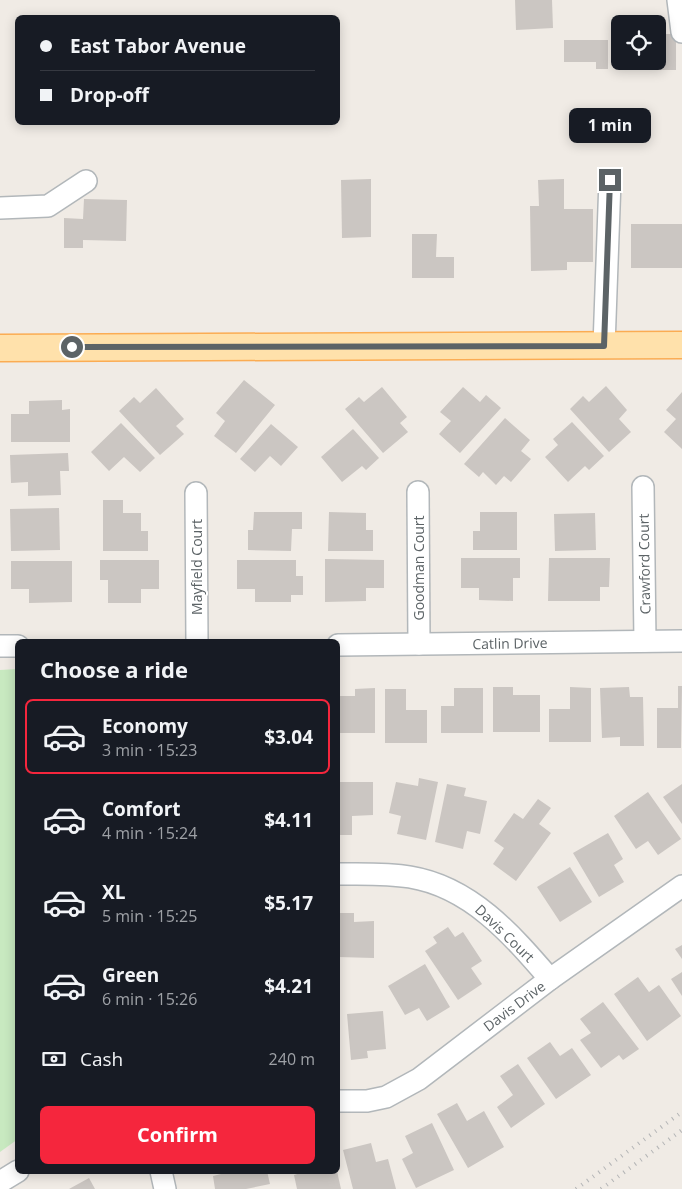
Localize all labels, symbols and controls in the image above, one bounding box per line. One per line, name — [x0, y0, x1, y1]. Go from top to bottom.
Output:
map controls — [611, 15, 666, 70]
button: locate — [611, 15, 666, 70]
text: East Tabor Avenue — [70, 33, 246, 59]
text: Drop-off — [70, 82, 149, 108]
callout: 1 min — [569, 108, 651, 142]
text: 1 min — [588, 114, 632, 136]
route end — [599, 169, 621, 191]
route start — [61, 336, 83, 358]
street label: Crawford Court — [634, 513, 654, 615]
street label: Goodman Court — [409, 515, 428, 621]
street label: Mayfield Court — [187, 519, 206, 615]
street label: Catlin Drive — [472, 633, 548, 653]
text: Choose a ride — [40, 654, 188, 684]
text: Economy — [102, 713, 188, 739]
icon: car — [42, 714, 87, 759]
text: $3.04 — [264, 724, 313, 750]
text: 3 min · 15:23 — [102, 739, 197, 761]
text: Comfort — [102, 796, 181, 822]
icon: car — [42, 797, 87, 842]
text: $4.11 — [264, 807, 313, 833]
text: 4 min · 15:24 — [102, 822, 197, 844]
text: XL — [102, 879, 125, 905]
icon: car — [42, 880, 87, 925]
text: $5.17 — [264, 890, 313, 916]
street label: Davis Court — [471, 900, 539, 966]
text: 5 min · 15:25 — [102, 905, 197, 927]
text: Green — [102, 962, 159, 988]
icon: car — [42, 963, 87, 1008]
text: $4.21 — [264, 973, 313, 999]
street label: Davis Drive — [479, 976, 549, 1036]
text: 6 min · 15:26 — [102, 988, 197, 1010]
icon: cash — [40, 1045, 68, 1073]
text: Cash — [80, 1046, 123, 1072]
text: 240 m — [269, 1048, 315, 1070]
button: Confirm — [40, 1106, 315, 1164]

